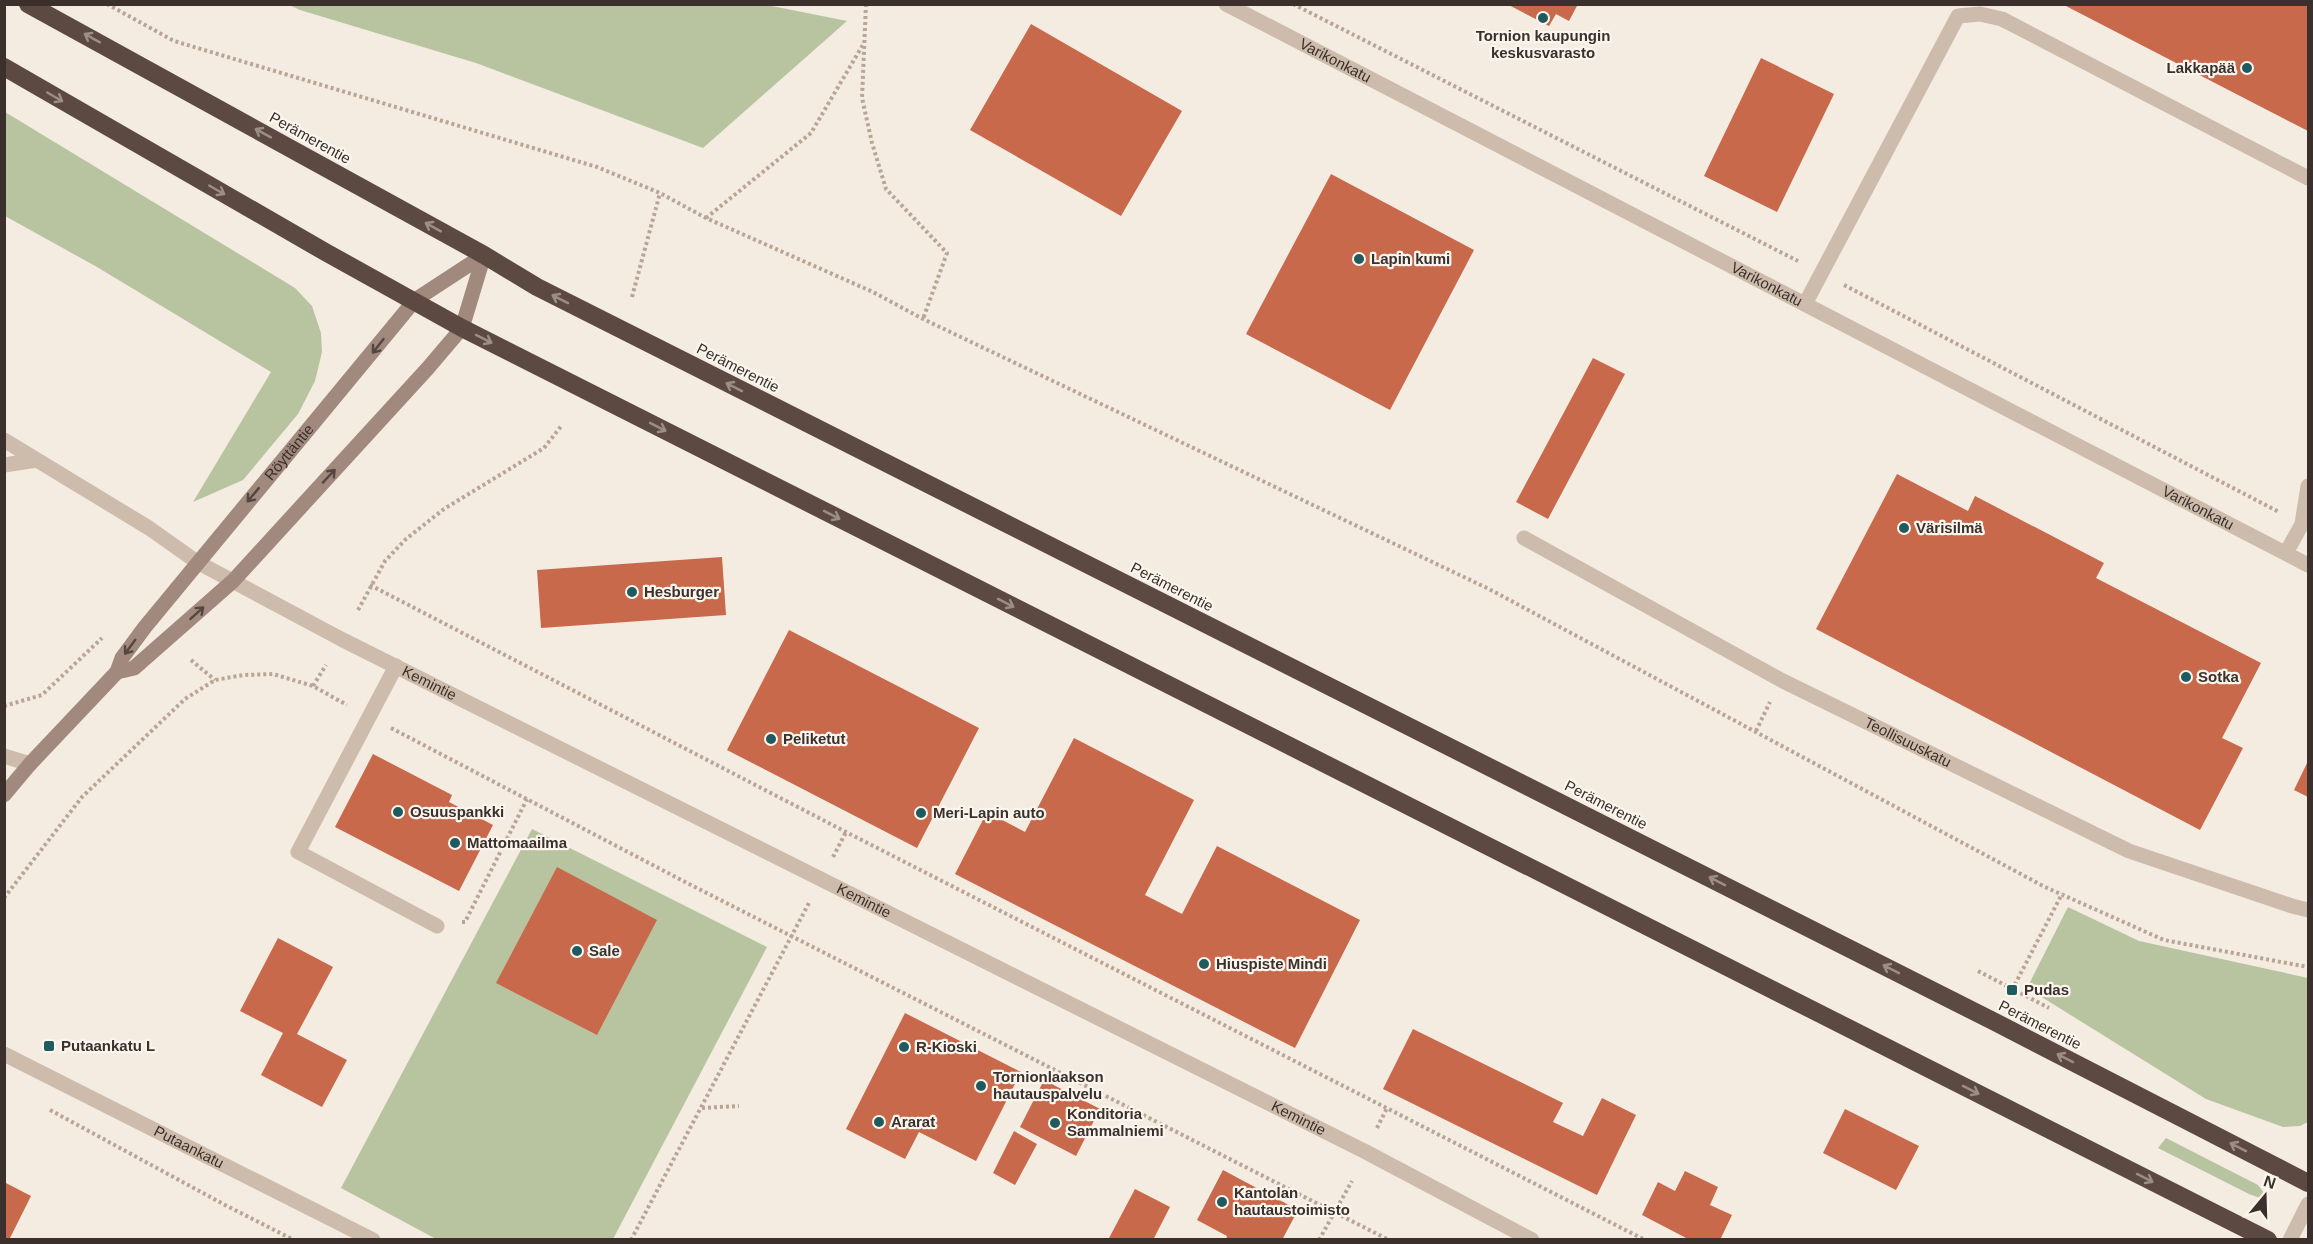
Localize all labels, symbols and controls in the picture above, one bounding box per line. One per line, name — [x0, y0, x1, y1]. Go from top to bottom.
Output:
marker: Tornion kaupungin keskusvarasto — [1536, 11, 1550, 25]
place label: Tornion kaupungin keskusvarasto — [1476, 27, 1610, 61]
one-way arrow — [84, 32, 101, 44]
street label: Varikonkatu — [1297, 35, 1374, 86]
place label: Lakkapää — [2167, 59, 2236, 76]
marker: Lakkapää — [2240, 61, 2254, 75]
one-way arrow — [46, 91, 63, 103]
street label: Perämerentie — [267, 108, 354, 167]
one-way arrow — [254, 127, 272, 138]
one-way arrow — [207, 185, 225, 196]
one-way arrow — [425, 221, 442, 233]
place label: Lapin kumi — [1371, 250, 1450, 267]
marker: Lapin kumi — [1352, 252, 1366, 266]
street label: Varikonkatu — [1728, 258, 1805, 309]
one-way arrow — [552, 292, 570, 304]
one-way arrow — [475, 333, 493, 345]
one-way arrow — [372, 337, 385, 353]
street label: Perämerentie — [694, 340, 782, 396]
one-way arrow — [726, 381, 744, 392]
street label: Röyttäntie — [261, 421, 317, 484]
one-way arrow — [649, 421, 667, 433]
one-way arrow — [322, 469, 336, 484]
street label: Varikonkatu — [2160, 482, 2237, 533]
one-way arrow — [246, 487, 260, 502]
one-way arrow — [822, 510, 840, 521]
place label: Värisilmä — [1916, 519, 1983, 536]
marker: Värisilmä — [1897, 521, 1911, 535]
street label: Perämerentie — [1128, 559, 1216, 615]
place label: Hesburger — [644, 583, 719, 600]
marker: Hesburger — [625, 585, 639, 599]
one-way arrow — [996, 598, 1014, 609]
one-way arrow — [189, 606, 204, 620]
one-way arrow — [124, 638, 137, 654]
street label: Kemintie — [400, 662, 459, 703]
place label: Sotka — [2198, 668, 2240, 685]
marker: Sotka — [2179, 670, 2193, 684]
street label: Teollisuuskatu — [1862, 713, 1954, 770]
place label: Peliketut — [783, 730, 846, 747]
marker: Peliketut — [764, 732, 778, 746]
street label: Perämerentie — [1562, 777, 1650, 833]
place label: Osuuspankki — [410, 803, 504, 820]
place label: Meri-Lapin auto — [933, 804, 1045, 821]
marker: Osuuspankki — [391, 805, 405, 819]
marker: Meri-Lapin auto — [914, 806, 928, 820]
place label: Mattomaailma — [467, 834, 568, 851]
marker: Mattomaailma — [448, 836, 462, 850]
one-way arrow — [1708, 875, 1726, 887]
street label: Kemintie — [834, 880, 894, 921]
place label: Sale — [589, 942, 620, 959]
marker: Sale — [570, 944, 584, 958]
place label: Hiuspiste Mindi — [1216, 955, 1327, 972]
marker: Hiuspiste Mindi — [1197, 957, 1211, 971]
one-way arrow — [1882, 963, 1900, 974]
place label: Pudas — [2024, 981, 2069, 998]
marker: Pudas — [2005, 983, 2019, 997]
street label: Perämerentie — [1996, 997, 2084, 1053]
place label: Putaankatu L — [61, 1037, 155, 1054]
place label: R-Kioski — [916, 1038, 977, 1055]
marker: Putaankatu L — [42, 1039, 56, 1053]
marker: R-Kioski — [897, 1040, 911, 1054]
one-way arrow — [2056, 1051, 2074, 1063]
place label: Tornionlaakson hautauspalvelu — [993, 1068, 1104, 1102]
marker: Tornionlaakson hautauspalvelu — [974, 1079, 988, 1093]
one-way arrow — [1962, 1085, 1980, 1096]
street label: Kemintie — [1269, 1097, 1329, 1138]
place label: Konditoria Sammalniemi — [1067, 1105, 1164, 1139]
place label: Ararat — [891, 1113, 935, 1130]
marker: Ararat — [872, 1115, 886, 1129]
marker: Konditoria Sammalniemi — [1048, 1116, 1062, 1130]
street label: Putaankatu — [151, 1122, 227, 1171]
one-way arrow — [2230, 1141, 2247, 1153]
north arrow — [2235, 1166, 2295, 1226]
text: N — [2261, 1172, 2278, 1192]
one-way arrow — [2136, 1173, 2154, 1184]
place label: Kantolan hautaustoimisto — [1234, 1184, 1350, 1218]
marker: Kantolan hautaustoimisto — [1215, 1195, 1229, 1209]

